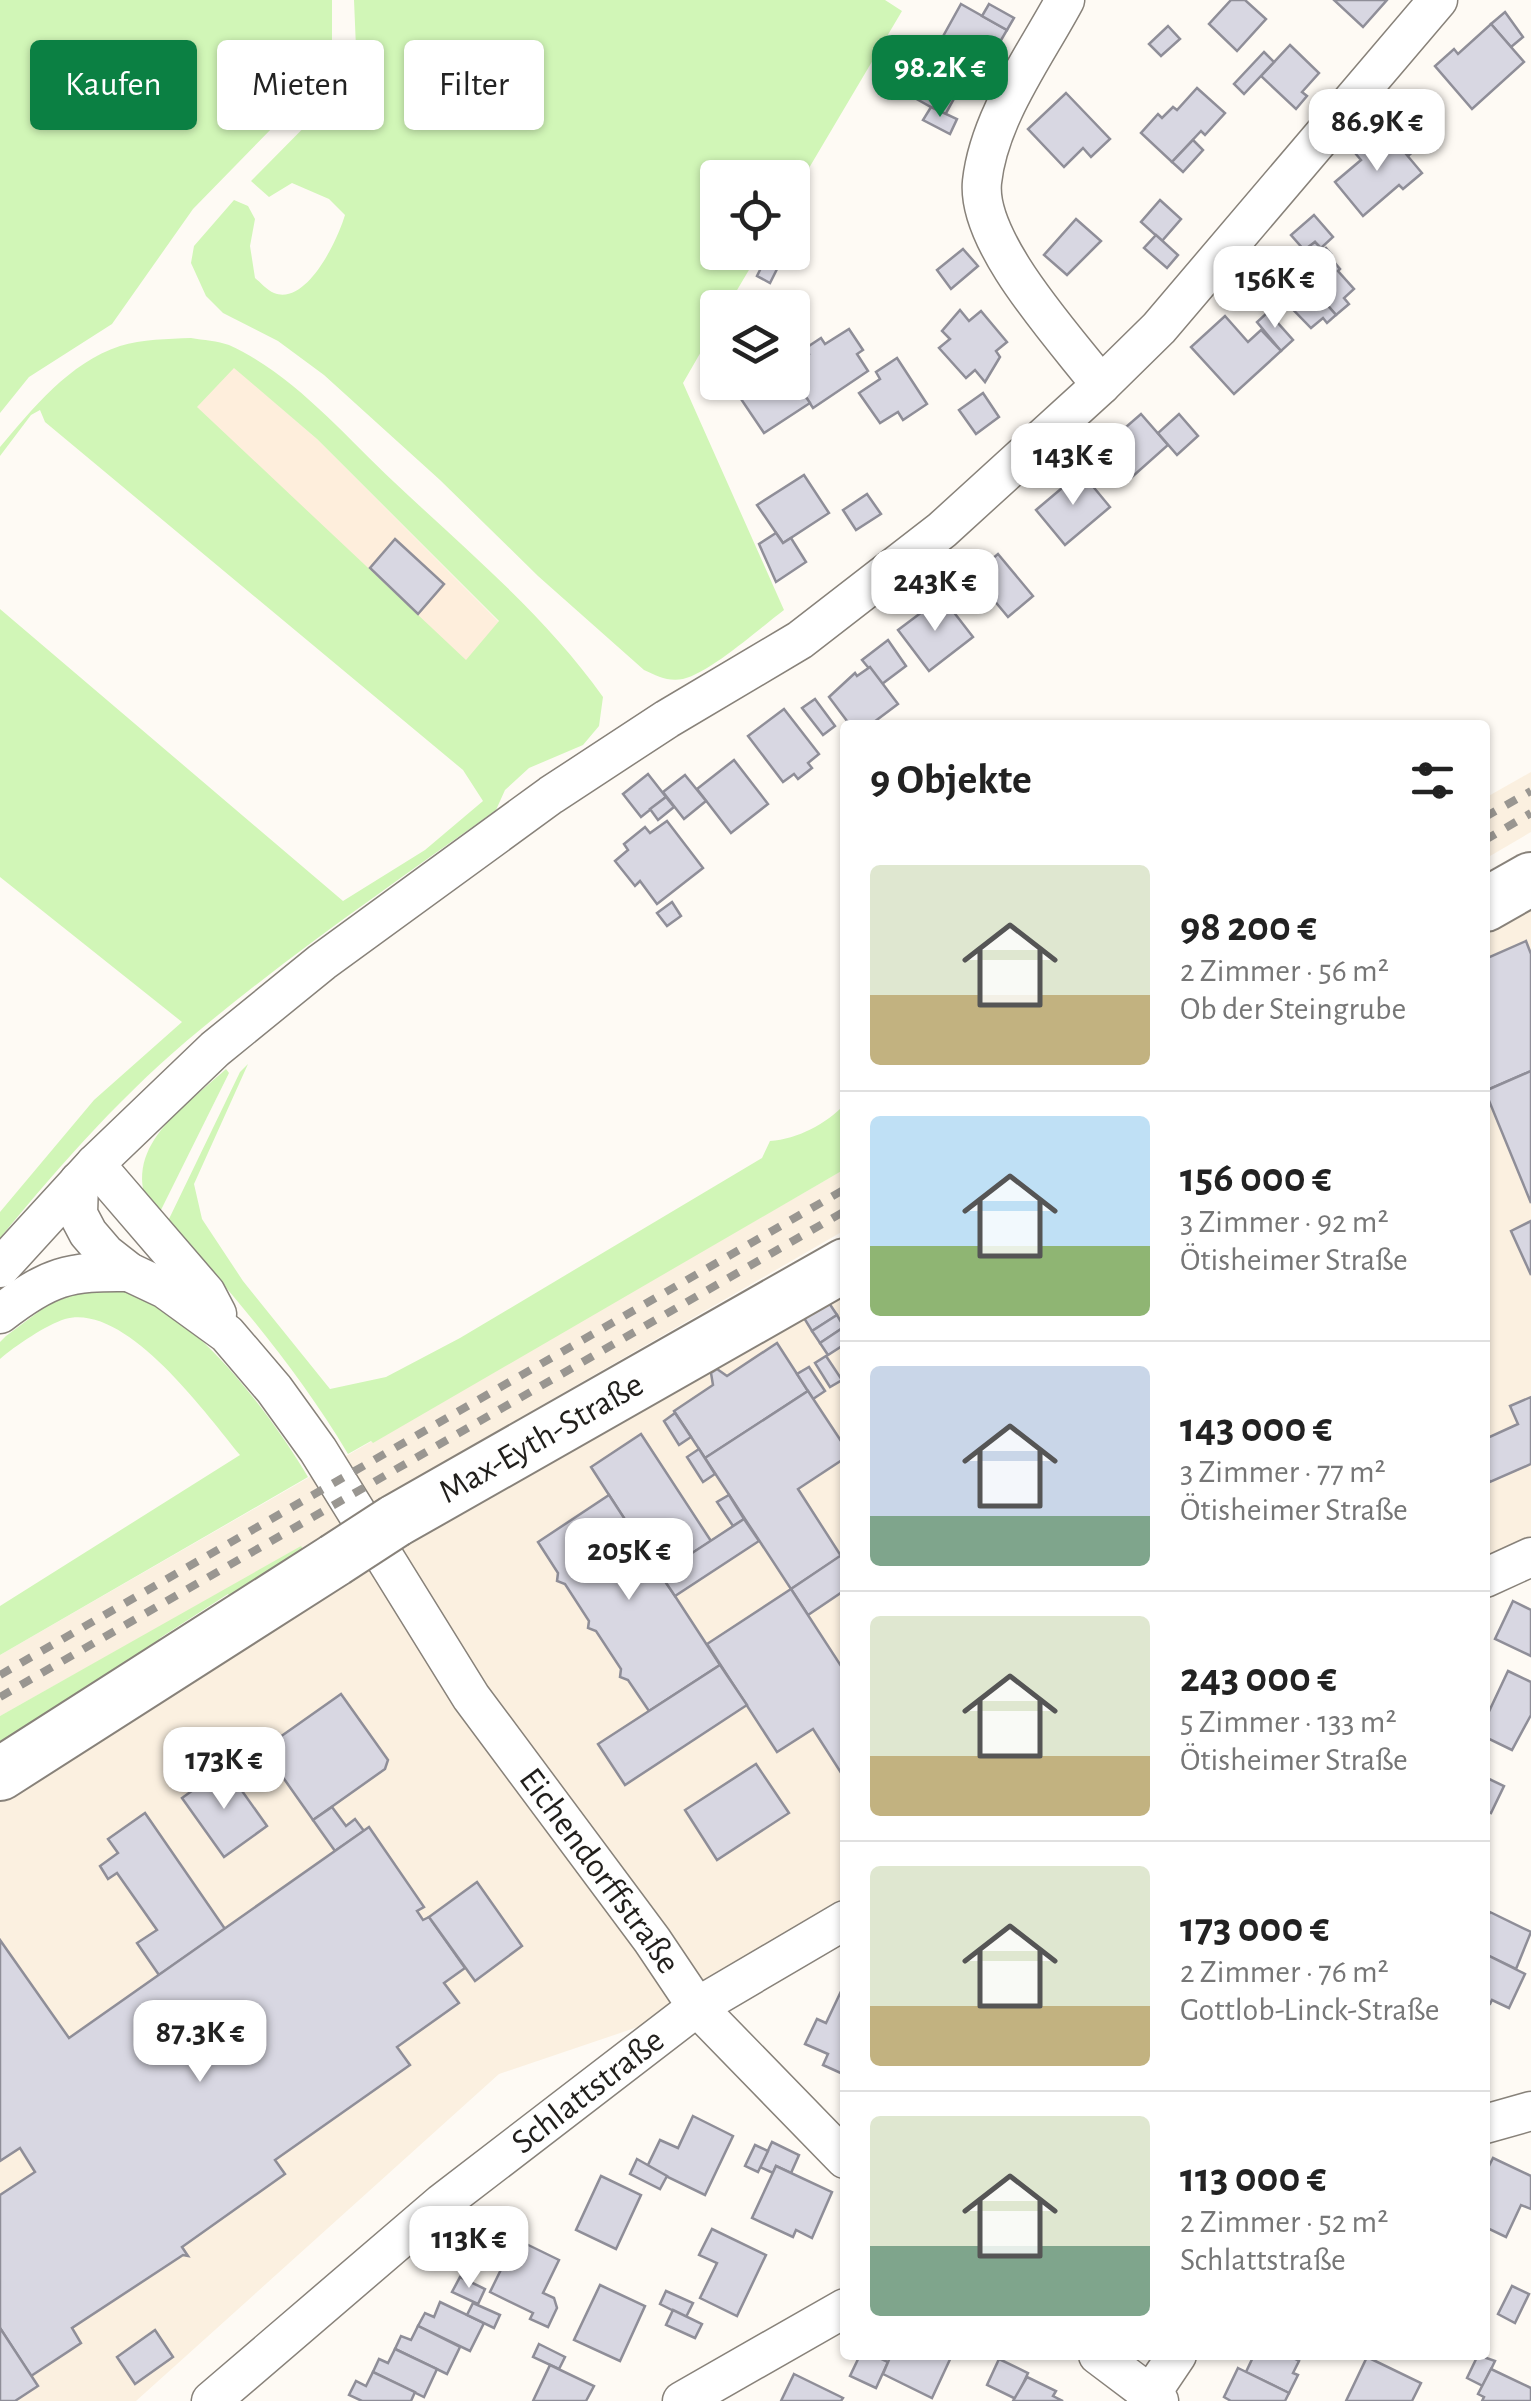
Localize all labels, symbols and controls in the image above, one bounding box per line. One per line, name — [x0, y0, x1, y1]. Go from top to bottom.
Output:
pin: 98.2K € — [848, 35, 1032, 120]
chip: Kaufen — [30, 40, 197, 130]
chip: Mieten — [217, 40, 384, 130]
chip: Filter — [404, 40, 544, 130]
text: 98.2K € — [894, 51, 986, 83]
pin: 86.9K € — [1285, 89, 1469, 174]
text: 86.9K € — [1331, 105, 1423, 137]
map controls — [700, 160, 810, 400]
button: locate — [700, 160, 810, 270]
pin: 156K € — [1194, 246, 1356, 331]
text: 156K € — [1235, 262, 1315, 294]
button: layers — [700, 290, 810, 400]
pin: 143K € — [992, 423, 1154, 508]
text: 143K € — [1033, 439, 1113, 471]
pin: 243K € — [854, 549, 1016, 634]
text: 243K € — [893, 565, 977, 597]
icon: filters — [1405, 753, 1460, 808]
text: 9 Objekte — [870, 759, 1032, 801]
icon: home — [950, 905, 1070, 1025]
text: 98 200 € — [1180, 906, 1317, 948]
text: 2 Zimmer · 56 m² — [1180, 955, 1389, 987]
text: Ob der Steingrube — [1180, 993, 1406, 1025]
icon: home — [950, 1156, 1070, 1276]
text: 156 000 € — [1180, 1157, 1332, 1199]
text: 3 Zimmer · 92 m² — [1180, 1206, 1389, 1238]
text: Ötisheimer Straße — [1180, 1244, 1408, 1276]
street label: Max-Eyth-Straße — [433, 1366, 649, 1510]
icon: home — [950, 1406, 1070, 1526]
text: 143 000 € — [1180, 1407, 1332, 1449]
text: 3 Zimmer · 77 m² — [1180, 1456, 1386, 1488]
text: Ötisheimer Straße — [1180, 1494, 1408, 1526]
pin: 205K € — [548, 1518, 710, 1603]
text: 205K € — [587, 1534, 671, 1566]
icon: home — [950, 1656, 1070, 1776]
text: 243 000 € — [1180, 1657, 1337, 1699]
text: 5 Zimmer · 133 m² — [1180, 1706, 1397, 1738]
pin: 173K € — [143, 1727, 305, 1812]
text: 173K € — [185, 1743, 263, 1775]
text: Ötisheimer Straße — [1180, 1744, 1408, 1776]
street label: Eichendorffstraße — [513, 1761, 687, 1980]
icon: home — [950, 1906, 1070, 2026]
text: 173 000 € — [1180, 1907, 1329, 1949]
text: 2 Zimmer · 76 m² — [1180, 1956, 1389, 1988]
text: Gottlob-Linck-Straße — [1180, 1994, 1440, 2026]
pin: 87.3K € — [108, 2000, 292, 2085]
text: 87.3K € — [155, 2016, 245, 2048]
street label: Schlattstraße — [505, 2022, 670, 2160]
icon: home — [950, 2156, 1070, 2276]
text: 113 000 € — [1180, 2157, 1326, 2199]
pin: 113K € — [388, 2206, 550, 2291]
text: 2 Zimmer · 52 m² — [1180, 2206, 1388, 2238]
text: 113K € — [431, 2222, 507, 2254]
text: Schlattstraße — [1180, 2244, 1346, 2276]

